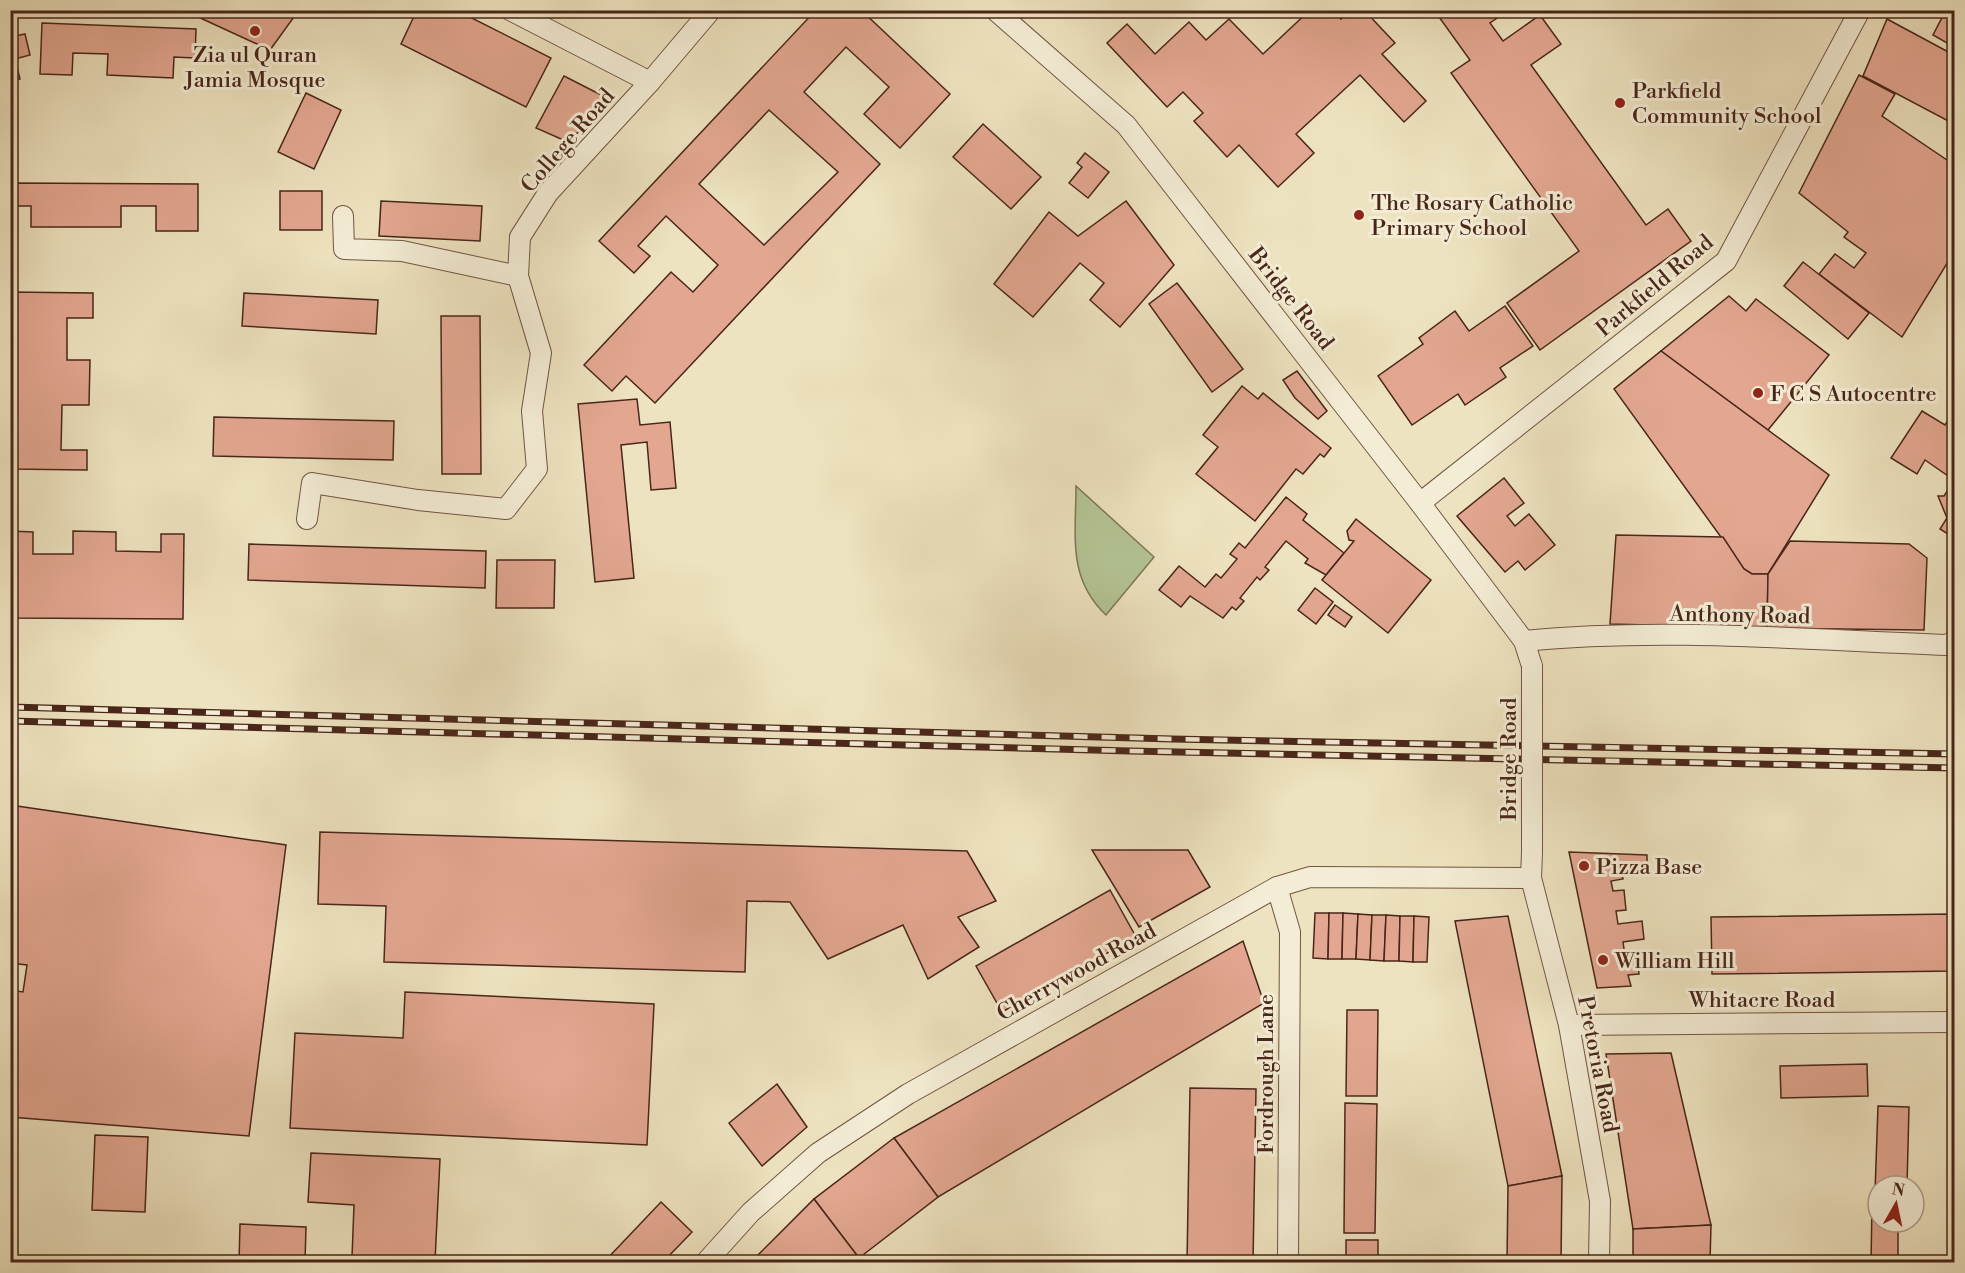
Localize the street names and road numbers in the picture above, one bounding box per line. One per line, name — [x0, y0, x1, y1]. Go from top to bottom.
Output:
street label: College Road — [515, 83, 621, 199]
street label: Parkfield Road — [1591, 229, 1720, 343]
street label: Bridge Road — [1242, 241, 1340, 356]
street label: Anthony Road — [1668, 601, 1811, 630]
street label: Bridge Road — [1496, 697, 1523, 821]
street label: Cherrywood Road — [992, 917, 1162, 1027]
street label: Whitacre Road — [1688, 987, 1836, 1014]
street label: Pretoria Road — [1571, 993, 1624, 1136]
street label: Fordrough Lane — [1253, 994, 1280, 1154]

